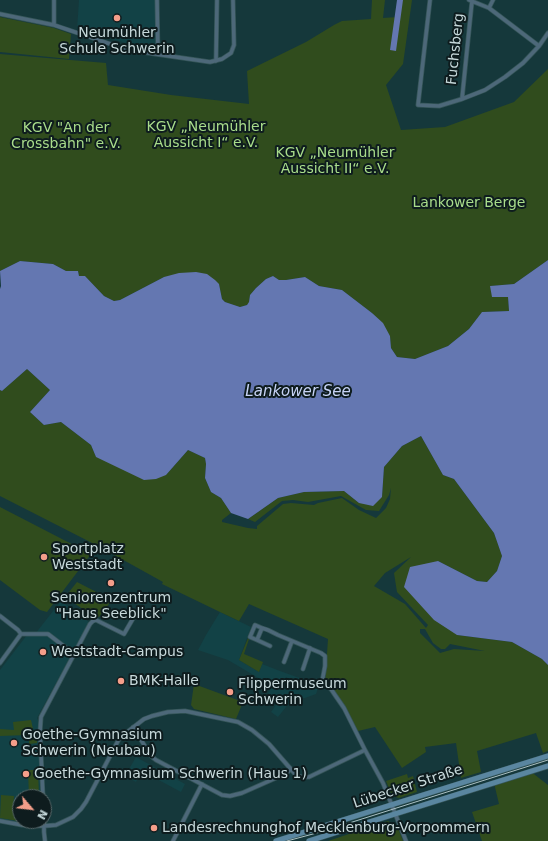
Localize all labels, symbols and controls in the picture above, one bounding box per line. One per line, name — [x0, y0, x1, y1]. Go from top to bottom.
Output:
street label: Fuchsberg — [444, 12, 468, 86]
marker: Neumühler Schule Schwerin — [112, 13, 122, 23]
place label: Neumühler Schule Schwerin — [59, 25, 175, 58]
park label: KGV „Neumühler Aussicht I“ e.V. — [147, 119, 265, 152]
park label: KGV "An der Crossbahn" e.V. — [11, 120, 121, 152]
park label: KGV „Neumühler Aussicht II“ e.V. — [276, 145, 394, 178]
park label: Lankower Berge — [413, 195, 525, 211]
water label: Lankower See — [245, 383, 351, 401]
place label: Sportplatz Weststadt — [52, 541, 124, 574]
marker: Sportplatz Weststadt — [39, 552, 49, 562]
marker: Seniorenzentrum "Haus Seeblick" — [106, 578, 116, 588]
place label: Seniorenzentrum "Haus Seeblick" — [51, 590, 171, 622]
place label: Weststadt-Campus — [51, 644, 183, 660]
marker: Weststadt-Campus — [38, 647, 48, 657]
place label: BMK-Halle — [129, 673, 199, 689]
marker: BMK-Halle — [116, 676, 126, 686]
place label: Flippermuseum Schwerin — [238, 676, 347, 708]
marker: Flippermuseum Schwerin — [225, 687, 235, 697]
place label: Goethe-Gymnasium Schwerin (Neubau) — [22, 727, 162, 760]
marker: Goethe-Gymnasium Schwerin (Neubau) — [9, 738, 19, 748]
street label: Lübecker Straße — [351, 761, 465, 813]
place label: Goethe-Gymnasium Schwerin (Haus 1) — [34, 766, 307, 782]
marker: Goethe-Gymnasium Schwerin (Haus 1) — [21, 769, 31, 779]
north arrow — [12, 789, 52, 829]
text: N — [34, 807, 50, 822]
place label: Landesrechnunghof Mecklenburg-Vorpommern — [162, 820, 490, 836]
marker: Landesrechnunghof Mecklenburg-Vorpommern — [149, 823, 159, 833]

